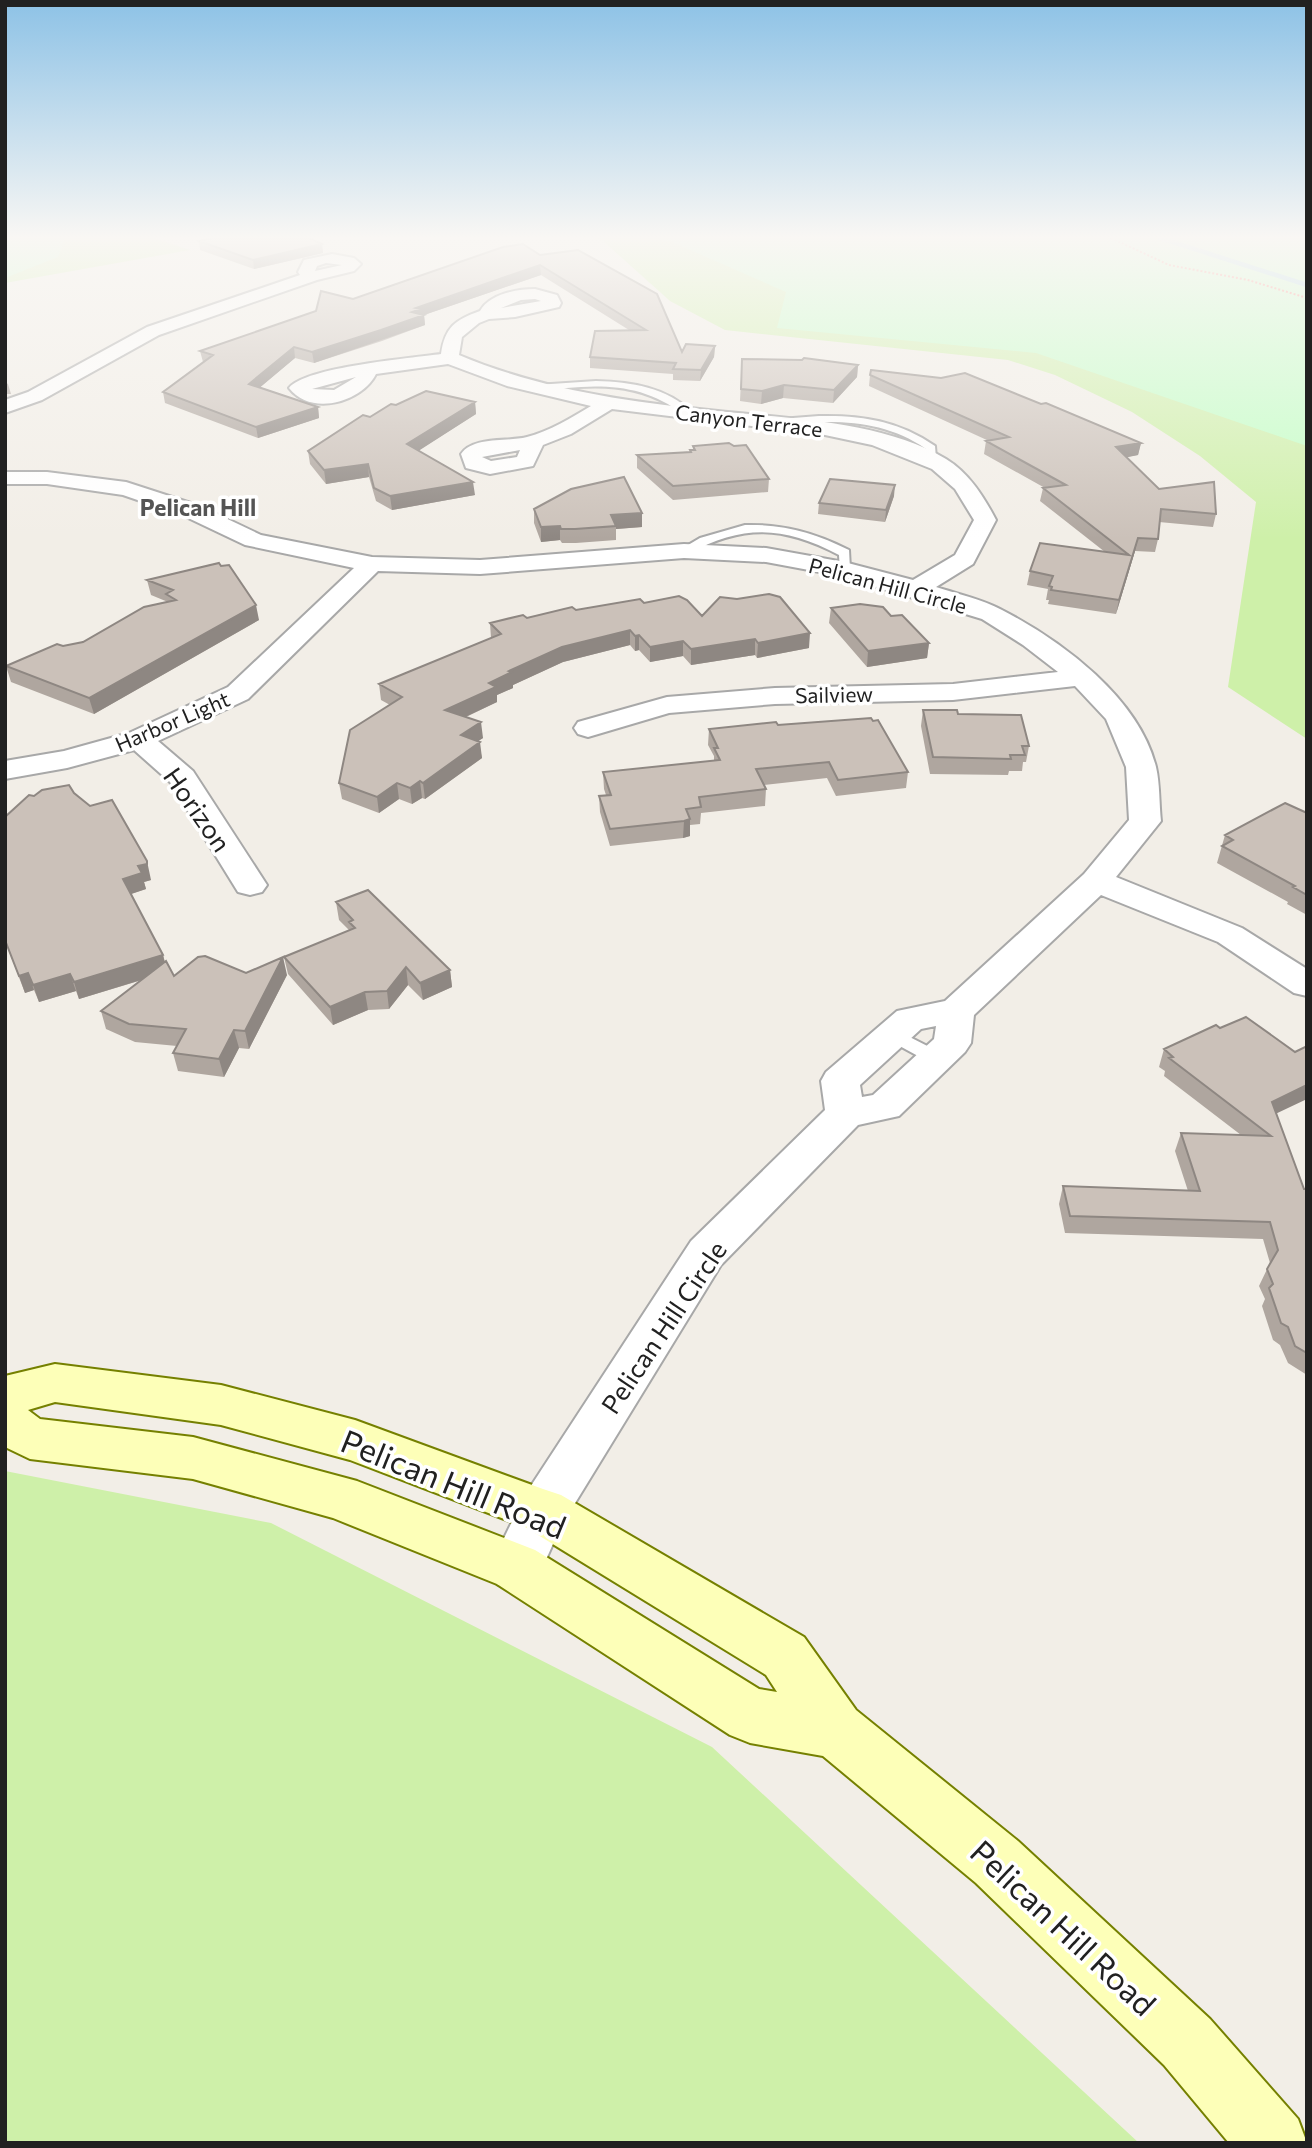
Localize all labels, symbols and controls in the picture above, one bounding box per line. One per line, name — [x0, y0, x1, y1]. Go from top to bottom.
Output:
street label: Canyon Terrace — [674, 399, 824, 441]
district label: Pelican Hill — [140, 493, 256, 521]
street label: Pelican Hill Circle — [806, 552, 970, 618]
street label: Sailview — [795, 681, 873, 707]
street label: Harbor Light — [111, 686, 233, 756]
street label: Horizon — [158, 761, 238, 857]
street label: Pelican Hill Circle — [594, 1235, 732, 1419]
street label: Pelican Hill Road — [336, 1420, 572, 1546]
street label: Pelican Hill Road — [963, 1831, 1165, 2023]

